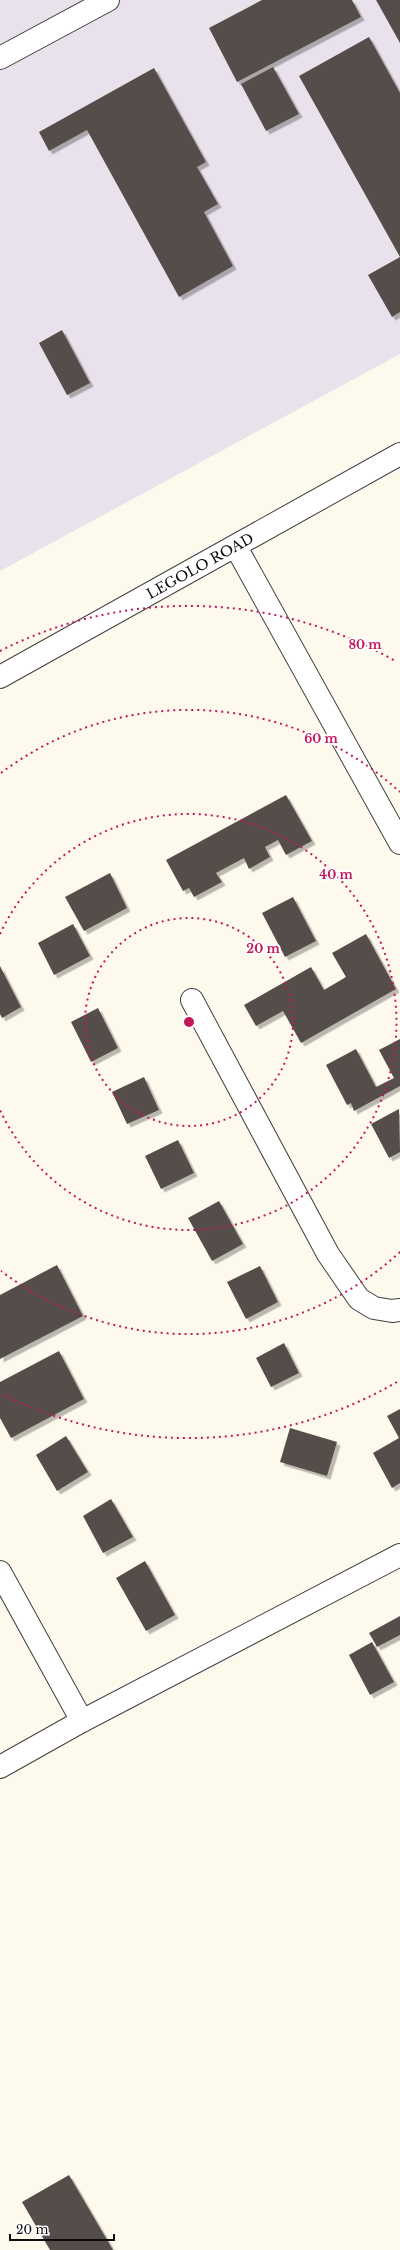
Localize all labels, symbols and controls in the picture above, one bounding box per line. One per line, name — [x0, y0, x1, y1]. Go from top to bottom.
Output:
street label: LEGOLO ROAD — [143, 529, 257, 603]
text: 80 m — [348, 637, 382, 652]
text: 60 m — [304, 731, 339, 746]
text: 40 m — [319, 867, 353, 882]
text: 20 m — [246, 941, 280, 956]
centre of rings — [182, 1015, 196, 1029]
scale bar — [10, 2216, 114, 2242]
text: 20 m — [16, 2222, 48, 2237]

